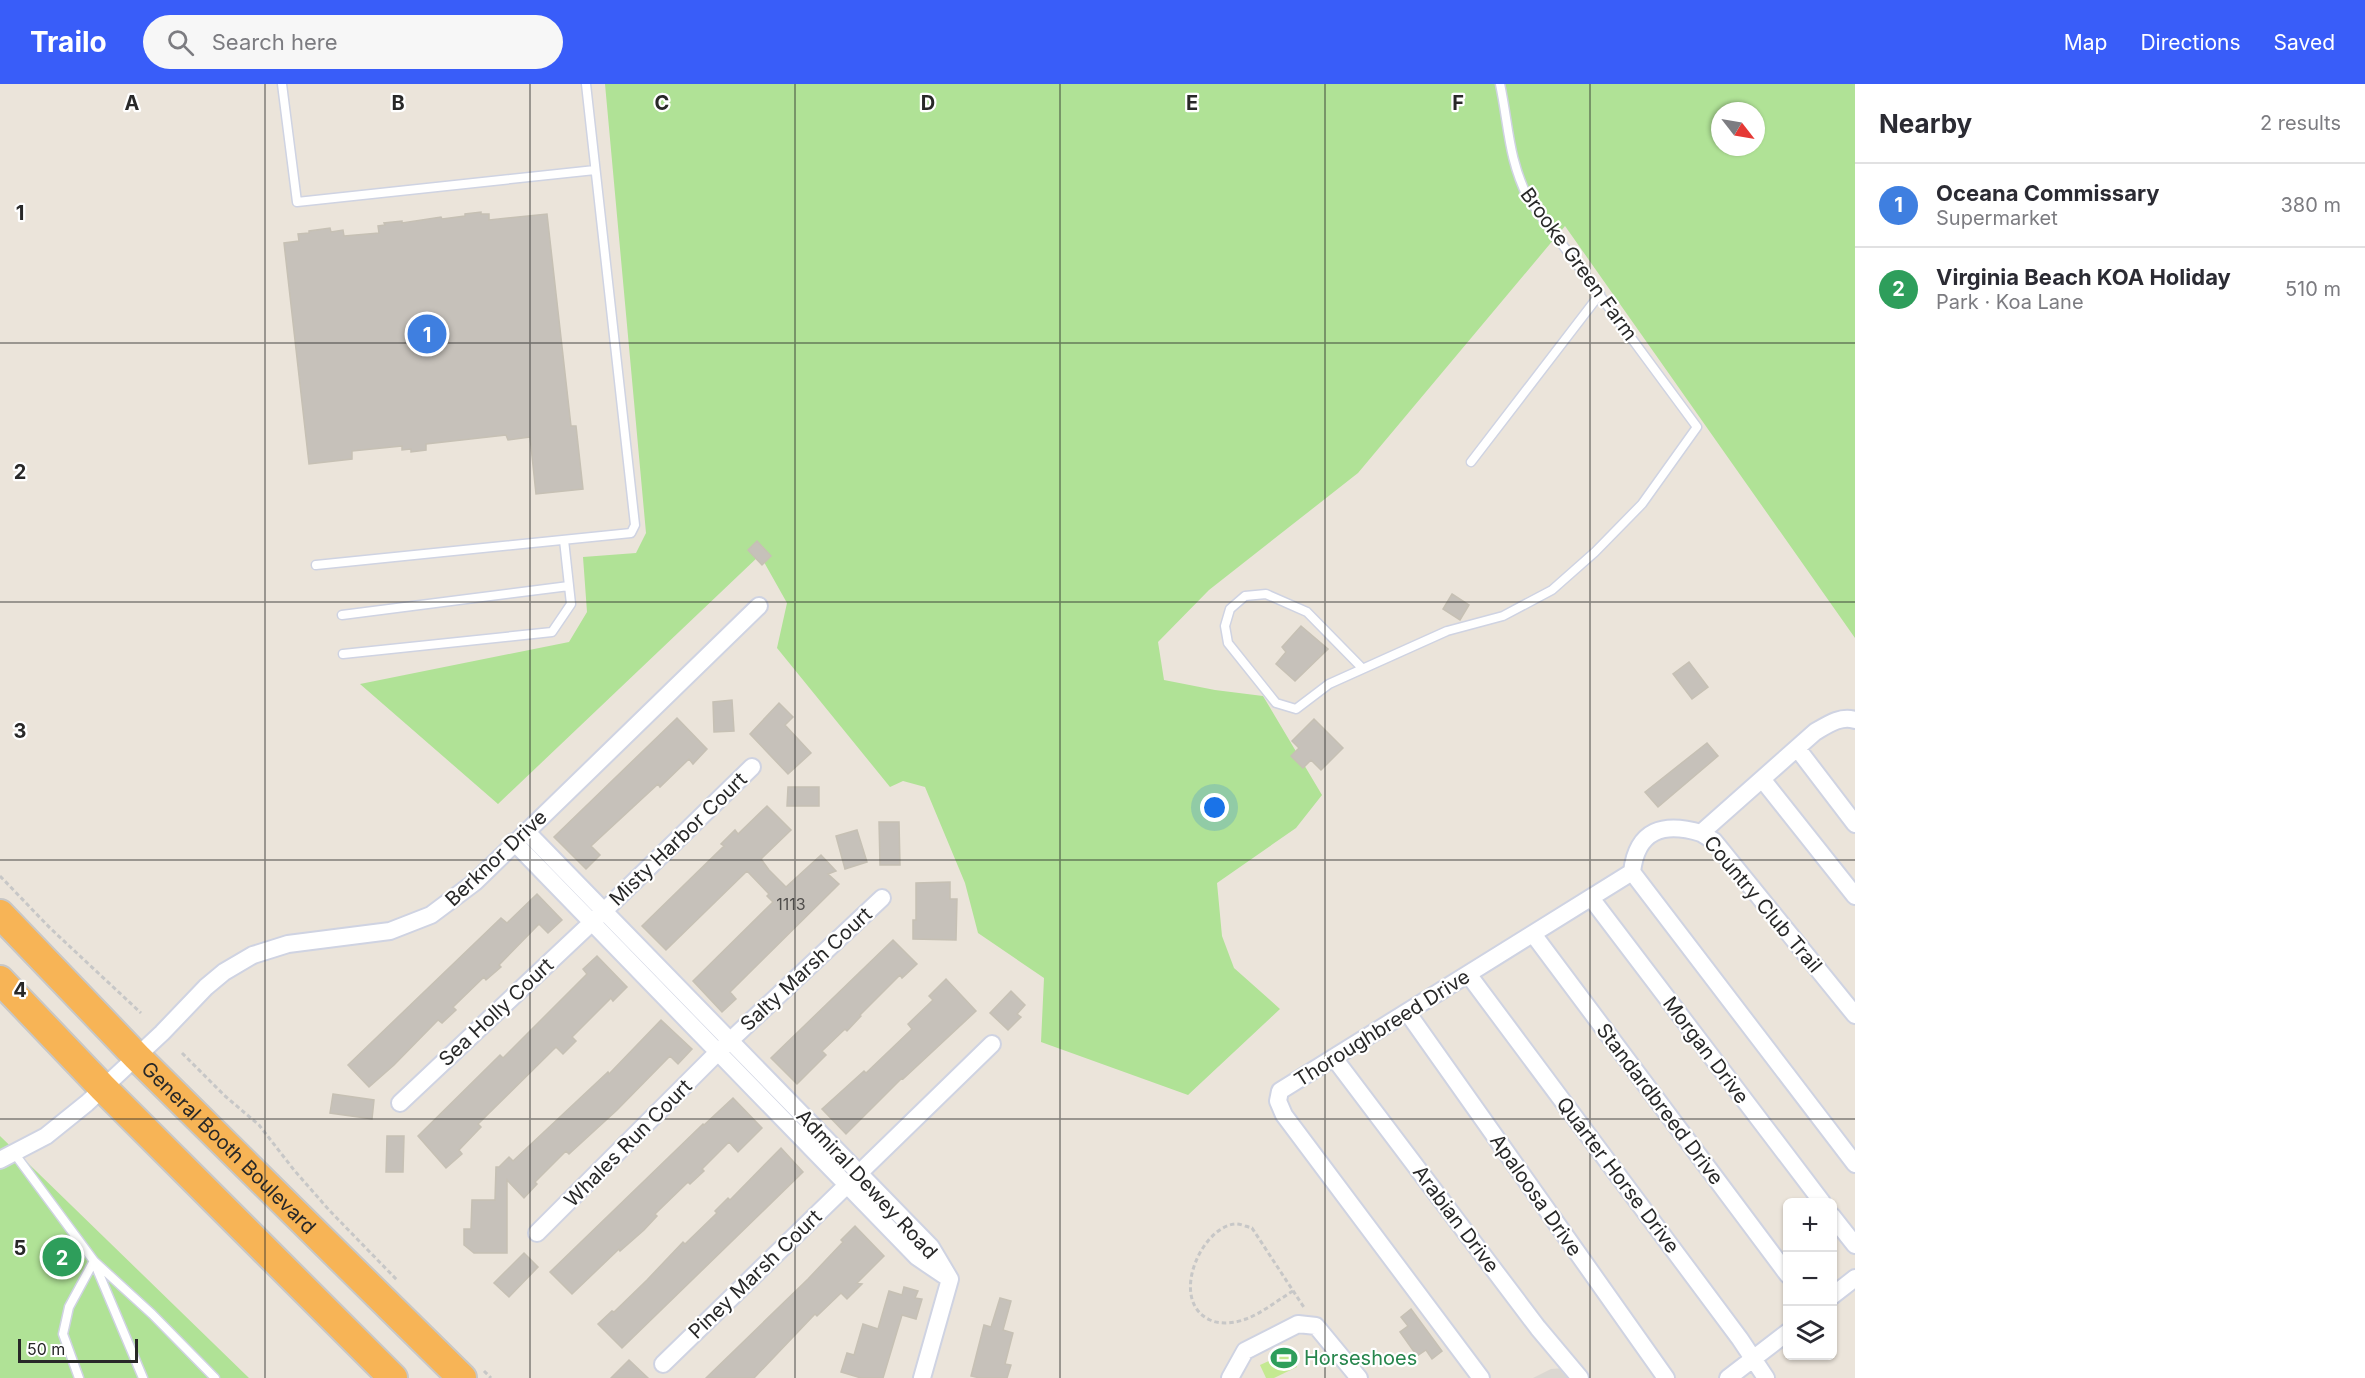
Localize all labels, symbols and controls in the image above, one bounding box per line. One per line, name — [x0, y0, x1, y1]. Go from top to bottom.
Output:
search box — [143, 15, 563, 69]
text: Trailo — [30, 25, 107, 59]
icon: search — [164, 26, 197, 59]
text: Search here — [212, 29, 338, 55]
text: Map — [2064, 30, 2107, 55]
text: Directions — [2140, 30, 2241, 55]
text: Saved — [2274, 30, 2335, 55]
text: A — [125, 91, 140, 115]
text: B — [391, 91, 405, 115]
text: C — [655, 91, 669, 115]
text: D — [921, 91, 935, 115]
text: E — [1186, 91, 1198, 115]
text: F — [1452, 91, 1464, 115]
north arrow — [1711, 102, 1765, 156]
text: Nearby — [1879, 108, 1972, 139]
text: 2 results — [2260, 111, 2341, 135]
text: Oceana Commissary — [1936, 180, 2160, 206]
street label: Brooke Green Farm — [1516, 183, 1642, 345]
text: 1 — [1894, 193, 1903, 217]
text: 380 m — [2281, 193, 2341, 217]
text: 1 — [16, 201, 24, 225]
text: Supermarket — [1936, 206, 2058, 230]
text: Virginia Beach KOA Holiday — [1936, 264, 2231, 290]
text: 2 — [1892, 277, 1905, 301]
text: 510 m — [2285, 277, 2341, 301]
text: Park · Koa Lane — [1936, 290, 2084, 314]
pin: 1 — [408, 312, 446, 356]
text: 2 — [14, 460, 26, 484]
text: 3 — [14, 719, 26, 743]
street label: Misty Harbor Court — [604, 767, 752, 911]
your location — [1200, 793, 1229, 822]
street label: Berknor Drive — [440, 805, 552, 911]
street label: Country Club Trail — [1699, 831, 1827, 977]
house number: 1113 — [776, 894, 806, 914]
street label: Salty Marsh Court — [735, 902, 877, 1036]
street label: Sea Holly Court — [434, 952, 559, 1071]
street label: Thoroughbreed Drive — [1290, 964, 1474, 1092]
text: 4 — [13, 978, 27, 1002]
street label: Morgan Drive — [1658, 992, 1754, 1108]
street label: Standardbreed Drive — [1592, 1019, 1728, 1189]
street label: General Booth Boulevard — [137, 1056, 321, 1239]
street label: Whales Run Court — [559, 1074, 697, 1212]
street label: Quarter Horse Drive — [1551, 1092, 1685, 1258]
street label: Admiral Dewey Road — [791, 1104, 943, 1264]
street label: Apaloosa Drive — [1485, 1129, 1587, 1261]
street label: Arabian Drive — [1408, 1161, 1504, 1277]
map controls — [1783, 1198, 1837, 1360]
button: + — [1783, 1198, 1837, 1252]
street label: Piney Marsh Court — [684, 1204, 827, 1343]
pin: 2 — [42, 1234, 82, 1280]
text: 5 — [14, 1236, 26, 1260]
button: − — [1783, 1252, 1837, 1306]
button: layers — [1783, 1306, 1837, 1360]
scale bar — [18, 1336, 138, 1364]
text: 50 m — [27, 1339, 65, 1359]
sports icon: Horseshoes — [1269, 1343, 1299, 1373]
place label: Horseshoes — [1304, 1346, 1417, 1370]

